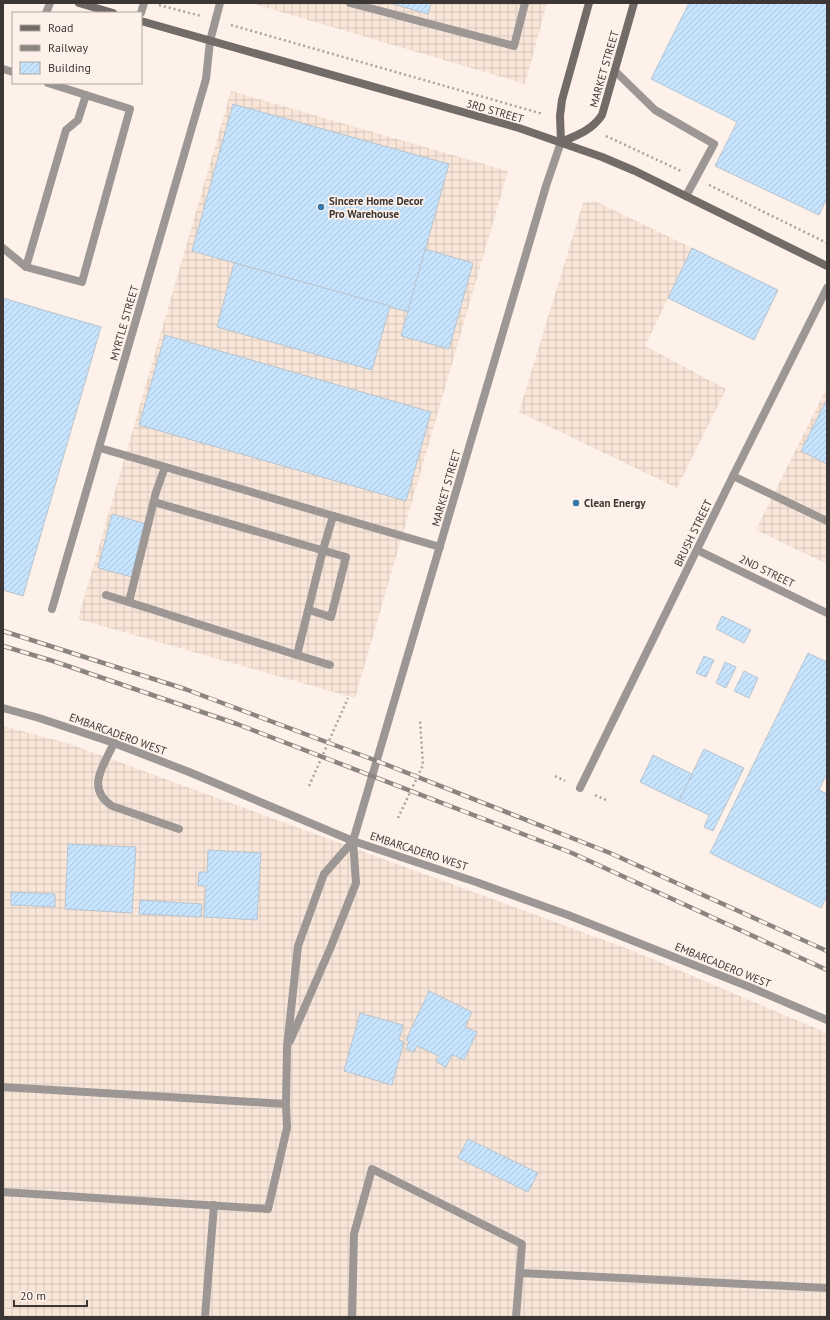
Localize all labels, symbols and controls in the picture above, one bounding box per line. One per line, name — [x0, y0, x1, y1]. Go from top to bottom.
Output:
legend — [12, 12, 142, 84]
text: Road — [48, 20, 73, 35]
street label: MARKET STREET — [586, 29, 622, 109]
text: Railway — [48, 40, 88, 55]
text: Building — [48, 60, 91, 75]
street label: 3RD STREET — [465, 96, 525, 126]
place label: Sincere Home Decor Pro Warehouse — [329, 194, 424, 221]
marker: Sincere Home Decor Pro Warehouse — [316, 202, 326, 212]
street label: MYRTLE STREET — [107, 284, 141, 362]
street label: MARKET STREET — [428, 448, 464, 528]
place label: Clean Energy — [584, 496, 646, 510]
street label: BRUSH STREET — [671, 497, 715, 569]
marker: Clean Energy — [571, 498, 581, 508]
street label: 2ND STREET — [737, 552, 797, 590]
street label: EMBARCADERO WEST — [68, 710, 168, 758]
street label: EMBARCADERO WEST — [368, 829, 470, 873]
street label: EMBARCADERO WEST — [673, 939, 773, 991]
scale bar — [14, 1282, 87, 1308]
text: 20 m — [20, 1288, 46, 1303]

